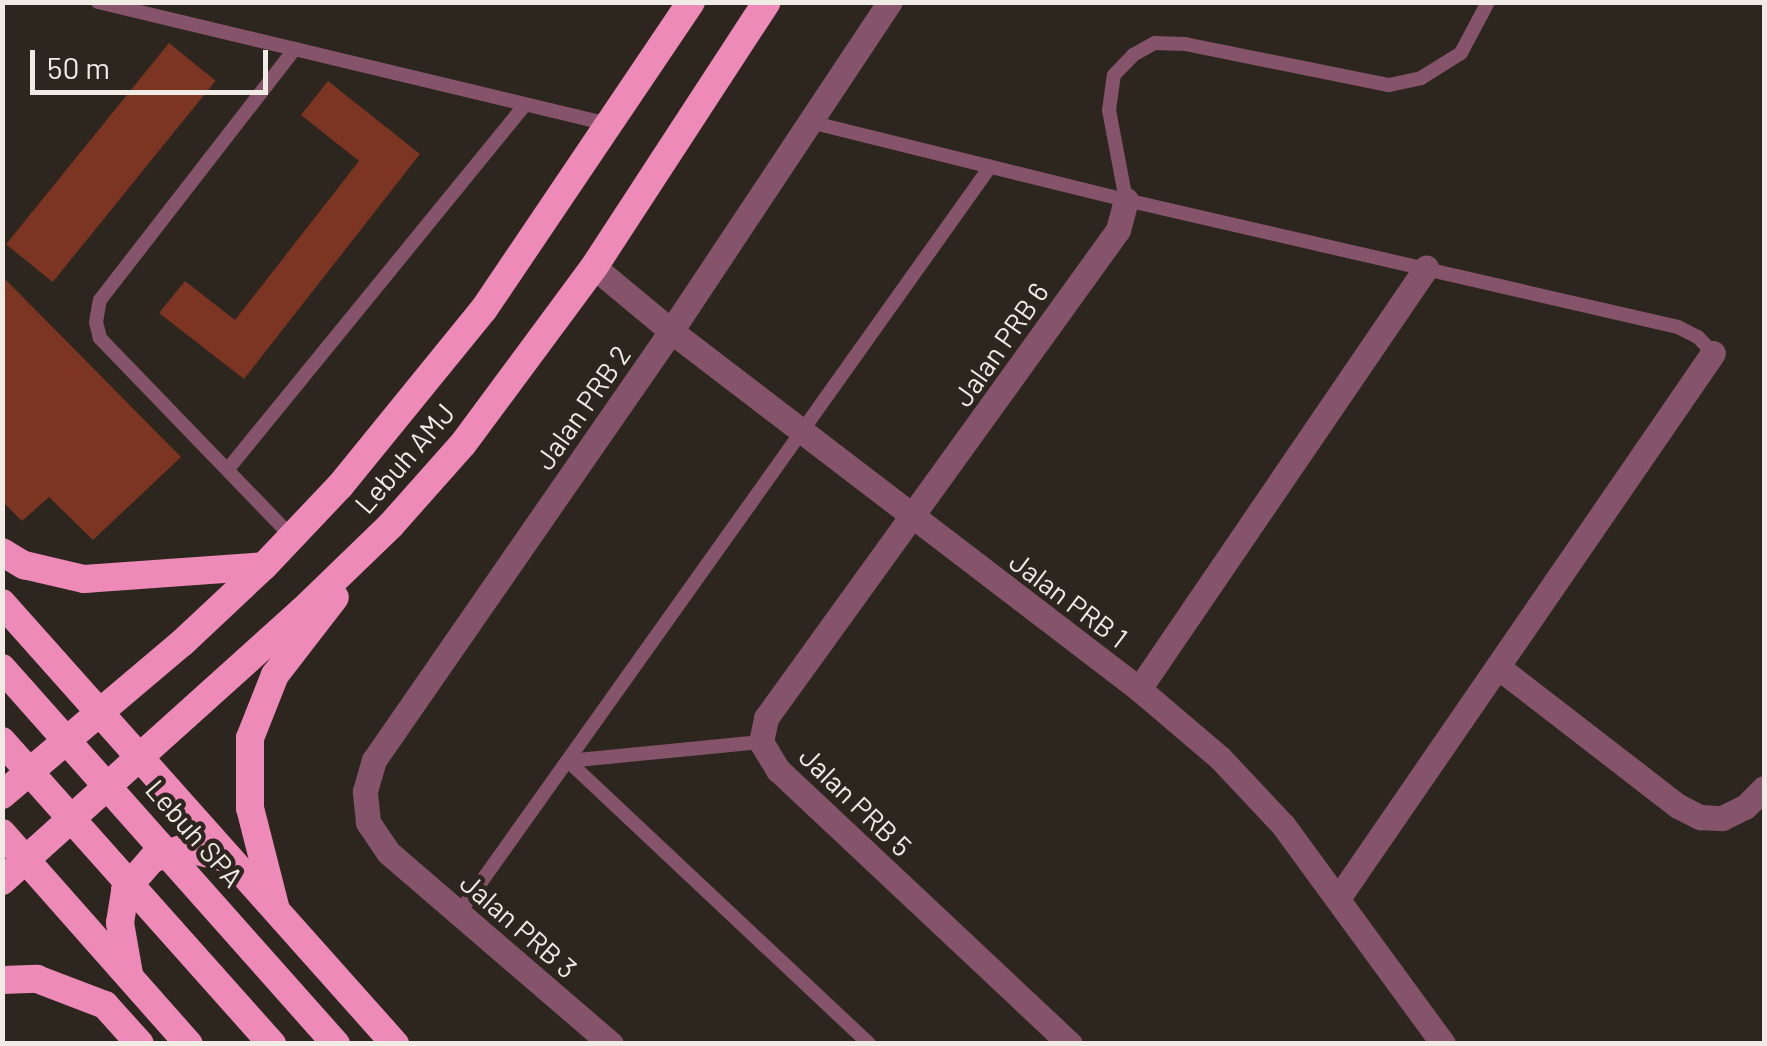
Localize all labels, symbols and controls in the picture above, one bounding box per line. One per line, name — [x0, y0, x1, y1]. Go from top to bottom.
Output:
scale bar — [35, 30, 272, 92]
text: 50 m — [47, 49, 110, 85]
street label: Jalan PRB 6 — [945, 276, 1055, 412]
street label: Jalan PRB 2 — [527, 338, 637, 476]
street label: Lebuh AMJ — [347, 396, 461, 520]
street label: Jalan PRB 1 — [1004, 544, 1134, 654]
street label: Jalan PRB 5 — [793, 739, 919, 863]
street label: Lebuh SPA — [139, 773, 251, 893]
street label: Jalan PRB 3 — [454, 865, 584, 985]

